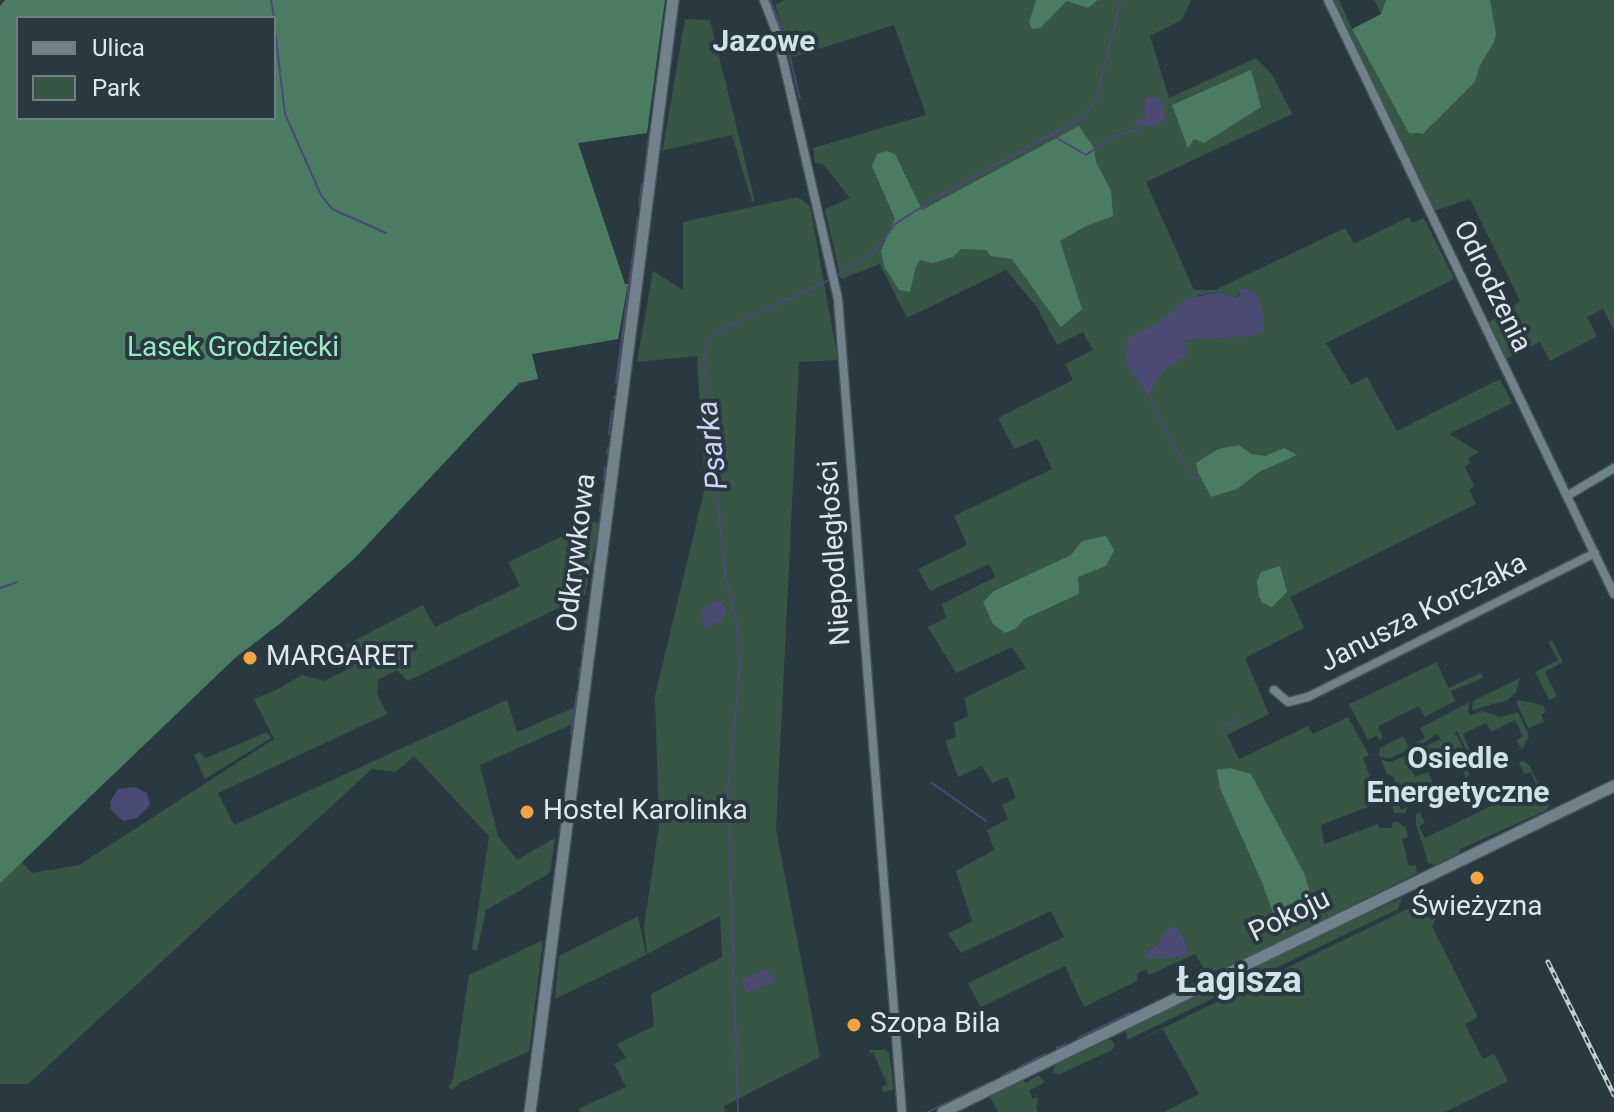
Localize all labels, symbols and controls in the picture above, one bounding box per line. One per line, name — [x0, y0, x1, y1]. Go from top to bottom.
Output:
legend — [16, 16, 276, 120]
district label: Jazowe — [712, 25, 816, 61]
text: Ulica — [92, 34, 145, 62]
text: Park — [92, 74, 140, 102]
street label: Odrodzenia — [1445, 216, 1537, 358]
park label: Lasek Grodziecki — [127, 332, 339, 366]
water label: Psarka — [691, 398, 737, 492]
street label: Niepodległości — [813, 459, 859, 647]
street label: Odkrywkowa — [552, 472, 604, 634]
street label: Janusza Korczaka — [1315, 547, 1533, 681]
place label: MARGARET — [266, 641, 414, 675]
marker: MARGARET — [241, 649, 259, 667]
district label: Osiedle Energetyczne — [1367, 742, 1549, 812]
place label: Hostel Karolinka — [543, 795, 748, 829]
marker: Hostel Karolinka — [518, 803, 536, 821]
marker: Świeżyzna — [1468, 869, 1486, 887]
street label: Pokoju — [1244, 883, 1336, 951]
place label: Świeżyzna — [1411, 891, 1543, 925]
district label: Łagisza — [1176, 961, 1302, 1005]
place label: Szopa Bila — [870, 1008, 1000, 1042]
marker: Szopa Bila — [845, 1016, 863, 1034]

